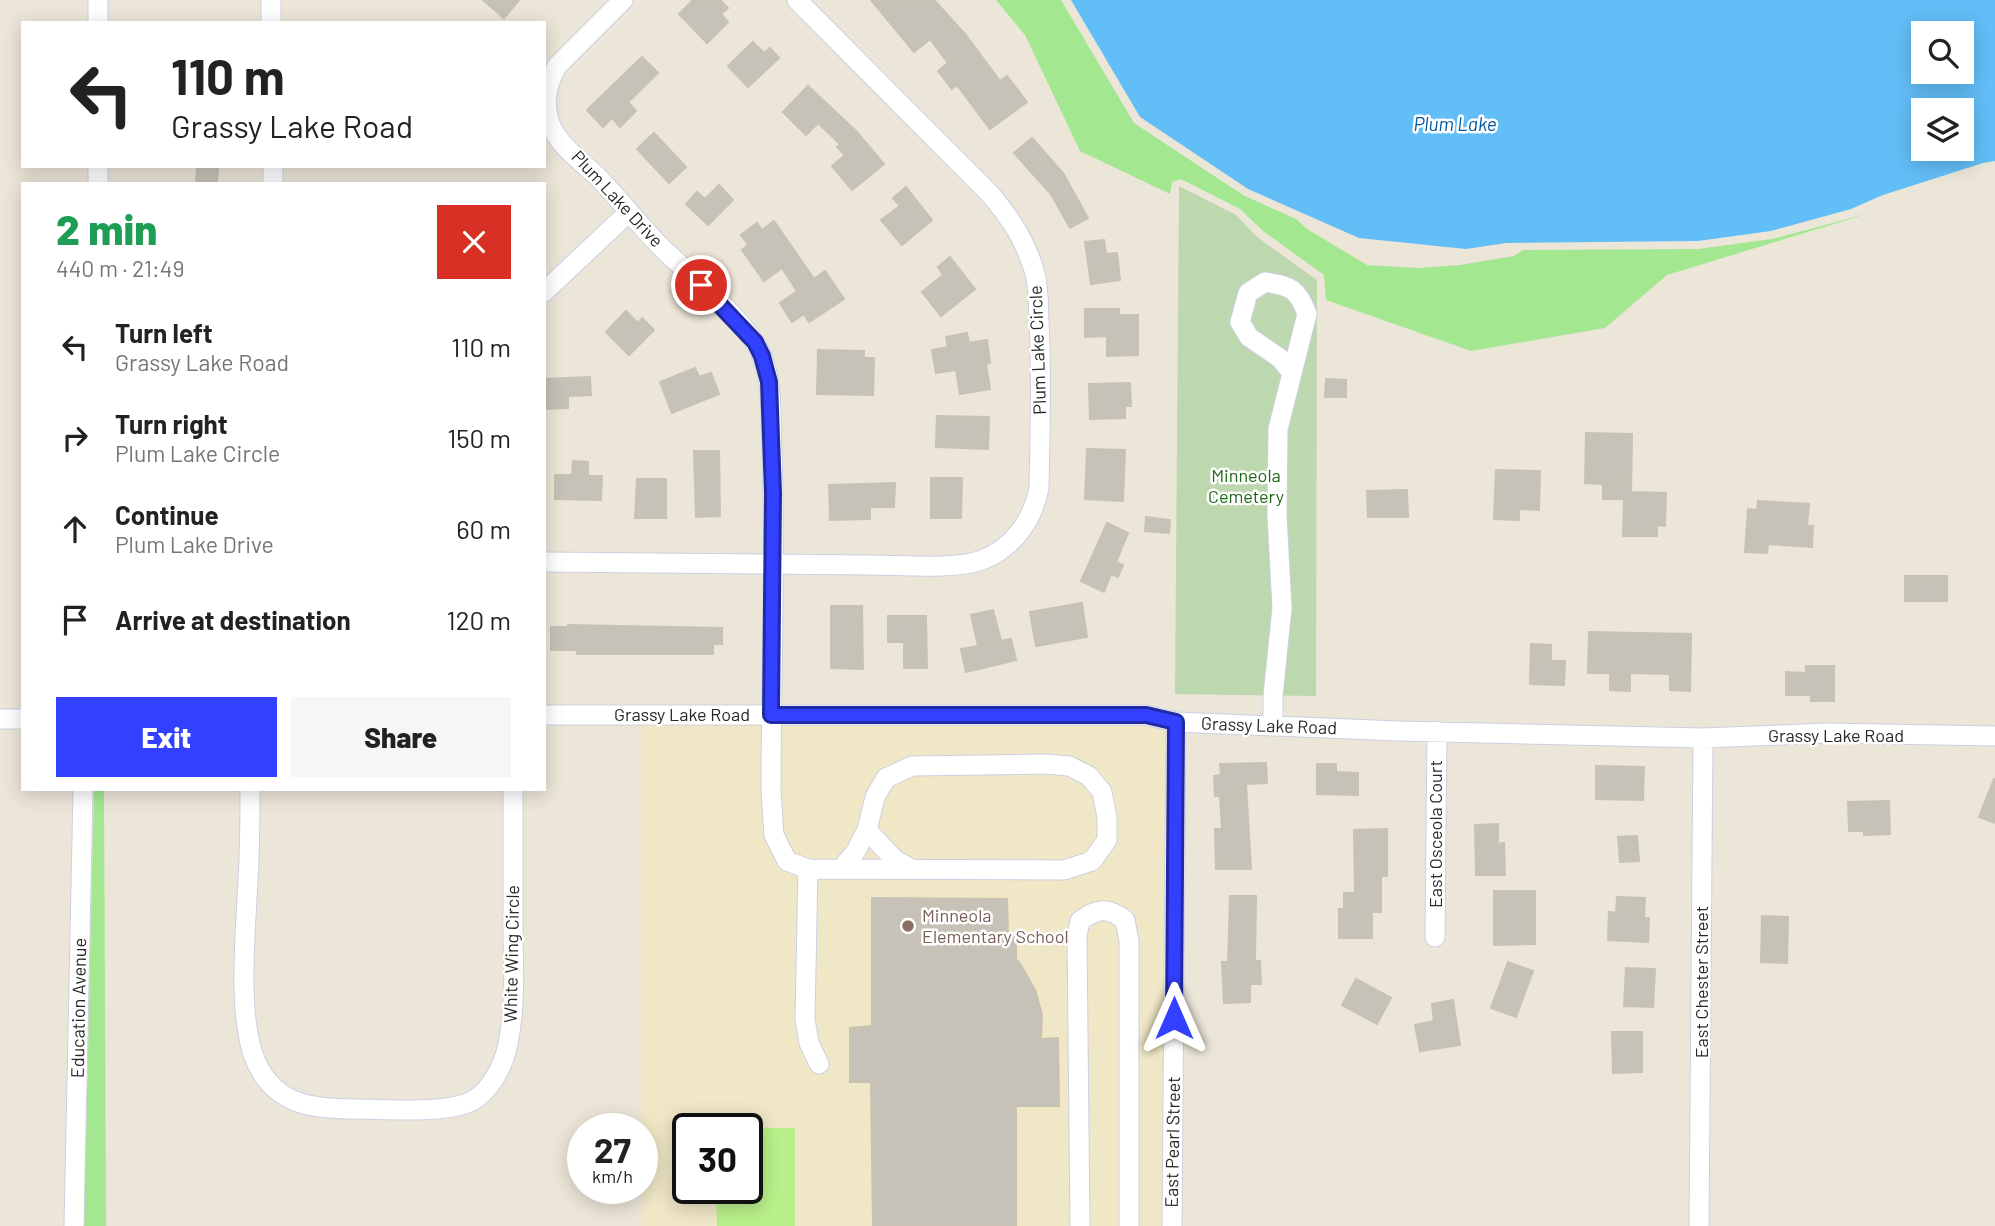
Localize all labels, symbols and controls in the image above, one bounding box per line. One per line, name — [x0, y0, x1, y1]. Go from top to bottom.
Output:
map controls — [1911, 21, 1974, 161]
button: search — [1911, 21, 1974, 84]
text: 110 m — [171, 46, 285, 105]
icon: left — [56, 49, 147, 140]
button: layers — [1911, 98, 1974, 161]
text: Grassy Lake Road — [171, 106, 413, 144]
water label: Plum Lake — [1413, 112, 1497, 135]
street label: Plum Lake Drive — [567, 145, 668, 251]
text: 2 min — [56, 203, 157, 253]
button: close — [437, 205, 511, 279]
text: 440 m · 21:49 — [56, 254, 185, 282]
pin — [671, 255, 731, 315]
icon: arrive — [682, 266, 720, 304]
street label: Plum Lake Circle — [1024, 285, 1050, 415]
text: Turn left — [115, 317, 213, 348]
icon: left — [56, 328, 94, 366]
text: 110 m — [451, 331, 511, 362]
text: Grassy Lake Road — [115, 348, 289, 376]
text: Turn right — [115, 408, 228, 439]
icon: right — [56, 419, 94, 457]
text: 150 m — [447, 422, 511, 453]
text: Plum Lake Circle — [115, 439, 280, 467]
park label: Minneola Cemetery — [1208, 464, 1284, 507]
text: Continue — [115, 499, 219, 530]
icon: ahead — [56, 510, 94, 548]
text: 60 m — [456, 513, 511, 544]
text: Plum Lake Drive — [115, 530, 274, 558]
icon: arrive — [56, 601, 94, 639]
text: Arrive at destination — [115, 604, 351, 635]
text: 120 m — [447, 604, 511, 635]
button: Exit — [56, 697, 277, 777]
button: Share — [291, 697, 511, 777]
street label: Grassy Lake Road — [614, 703, 750, 725]
street label: Grassy Lake Road — [1201, 712, 1337, 738]
street label: Grassy Lake Road — [1768, 724, 1904, 746]
street label: East Osceola Court — [1424, 760, 1446, 908]
street label: White Wing Circle — [499, 885, 523, 1023]
place label: Minneola Elementary School — [922, 904, 1069, 947]
street label: East Chester Street — [1690, 906, 1712, 1058]
marker: Minneola Elementary School — [900, 918, 916, 934]
street label: Education Avenue — [66, 938, 90, 1078]
position arrow — [1137, 981, 1211, 1055]
street label: East Pearl Street — [1160, 1076, 1184, 1208]
speed limit sign: 30 — [672, 1113, 763, 1204]
text: 27 — [594, 1128, 631, 1170]
text: km/h — [592, 1165, 633, 1187]

